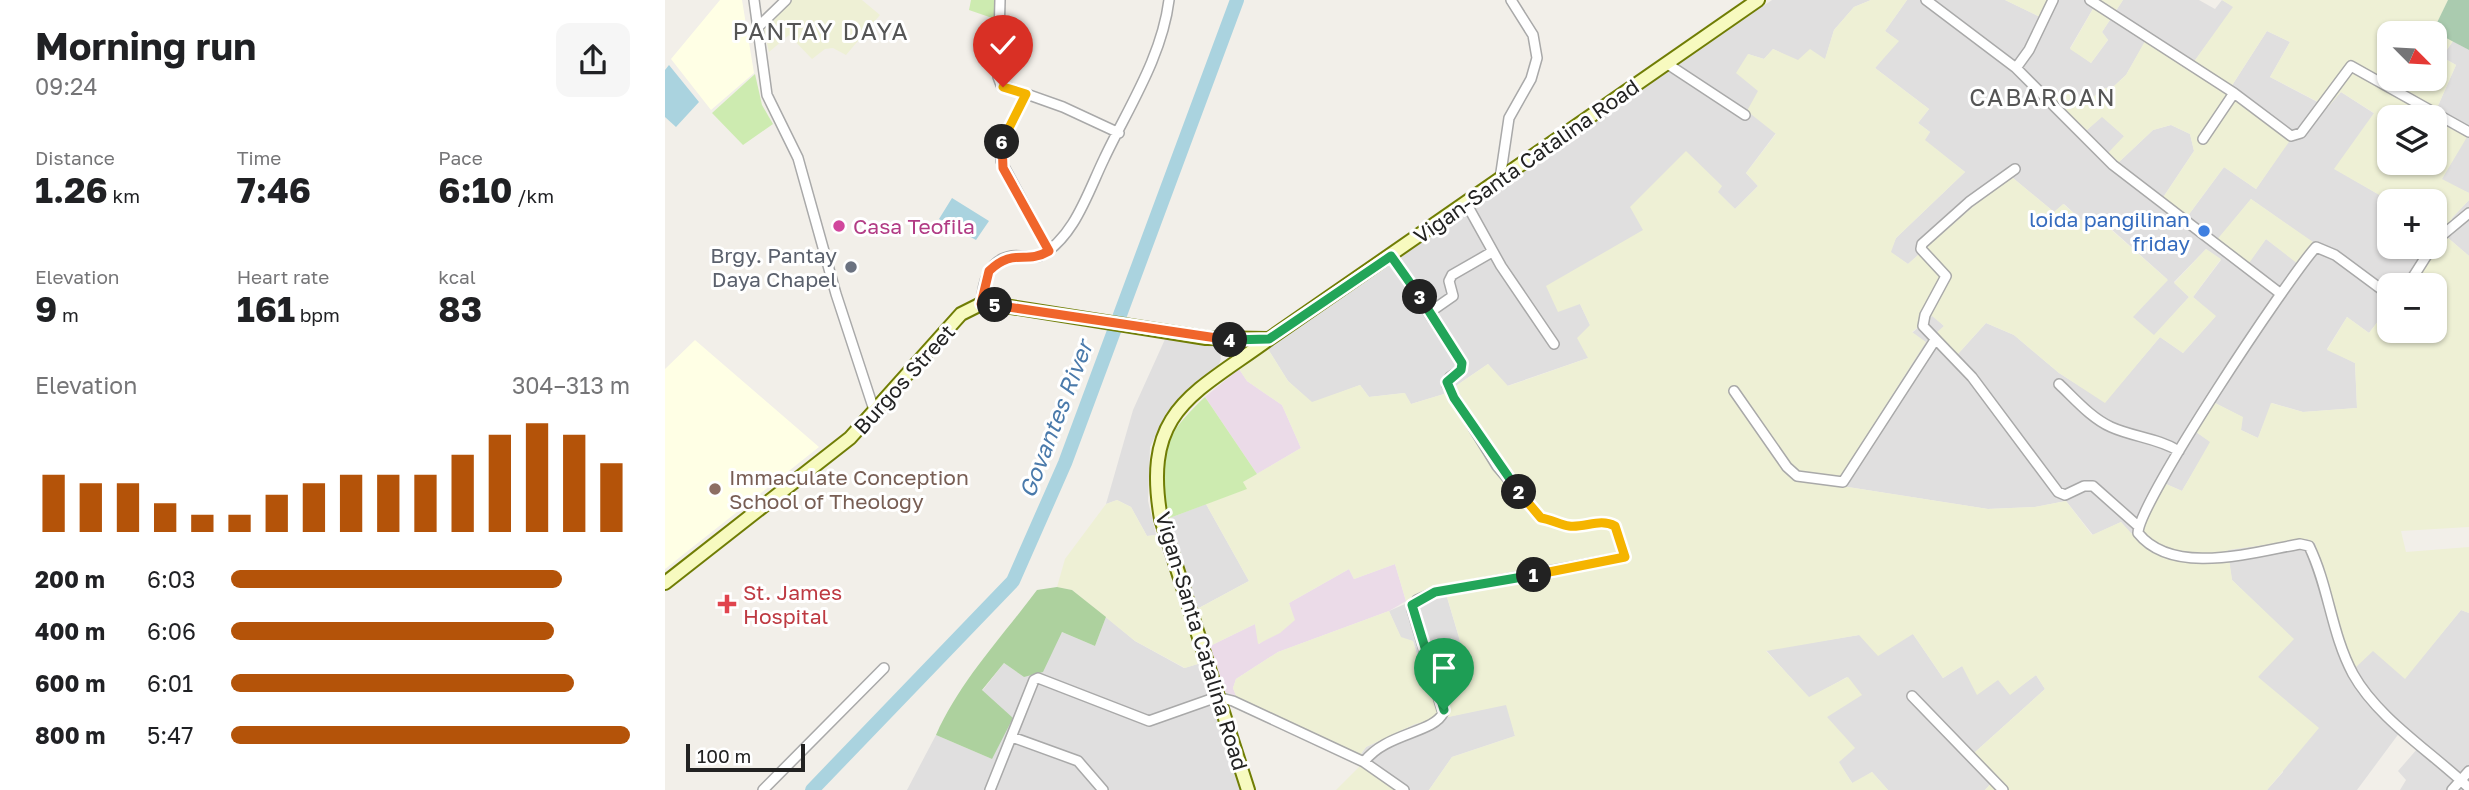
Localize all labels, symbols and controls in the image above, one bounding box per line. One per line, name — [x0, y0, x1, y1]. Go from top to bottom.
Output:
pin — [973, 15, 1033, 87]
district label: PANTAY DAYA — [732, 16, 910, 45]
north arrow — [2377, 21, 2447, 91]
map controls — [2377, 21, 2447, 343]
text: Morning run — [35, 23, 256, 68]
button: share — [556, 23, 630, 97]
icon: check — [984, 26, 1022, 64]
text: 09:24 — [35, 72, 97, 100]
street label: Vigan-Santa Catalina Road — [1408, 73, 1644, 249]
district label: CABAROAN — [1969, 82, 2117, 111]
button: layers — [2377, 105, 2447, 175]
pin: 6 — [985, 124, 1019, 160]
text: 6 — [995, 130, 1008, 153]
text: Distance — [35, 146, 115, 169]
text: Time — [237, 146, 281, 169]
text: Pace — [438, 146, 483, 169]
text: 1.26 — [35, 169, 108, 211]
text: 7:46 — [237, 169, 311, 211]
text: 6:10 — [438, 169, 513, 211]
text: km — [108, 184, 140, 207]
text: /km — [513, 184, 554, 207]
button: + — [2377, 189, 2447, 259]
place label: loida pangilinan friday — [2029, 206, 2190, 256]
place label: Casa Teofila — [853, 213, 975, 239]
marker: Casa Teofila — [831, 218, 847, 234]
marker: loida pangilinan friday — [2196, 223, 2212, 239]
place label: Brgy. Pantay Daya Chapel — [710, 242, 837, 292]
marker: Brgy. Pantay Daya Chapel — [843, 259, 859, 275]
text: Elevation — [35, 265, 120, 288]
text: Heart rate — [237, 265, 329, 288]
text: kcal — [438, 265, 476, 288]
button: − — [2377, 273, 2447, 343]
pin: 3 — [1403, 280, 1437, 314]
text: 3 — [1414, 285, 1425, 308]
text: 9 — [35, 288, 57, 330]
text: 161 — [237, 288, 295, 330]
text: 83 — [438, 288, 482, 330]
pin: 5 — [977, 288, 1013, 322]
text: 5 — [989, 293, 1000, 316]
text: m — [57, 303, 79, 326]
text: bpm — [295, 303, 340, 326]
street label: Burgos Street — [848, 319, 960, 439]
pin: 4 — [1213, 322, 1247, 358]
text: 4 — [1224, 328, 1235, 351]
water label: Govantes River — [1012, 334, 1099, 501]
text: Elevation — [35, 371, 137, 399]
text: 304–313 m — [512, 371, 630, 399]
place label: Immaculate Conception School of Theology — [729, 464, 969, 514]
pin: 2 — [1501, 475, 1537, 510]
text: 2 — [1513, 480, 1524, 503]
marker: Immaculate Conception School of Theology — [707, 481, 723, 497]
street label: Vigan-Santa Catalina Road — [1150, 509, 1254, 773]
pin: 1 — [1517, 558, 1551, 592]
text: 1 — [1529, 563, 1538, 586]
text: 200 m — [35, 565, 105, 593]
text: 6:03 — [147, 565, 196, 593]
place label: St. James Hospital — [743, 579, 842, 629]
marker: St. James Hospital — [717, 594, 737, 614]
text: 400 m — [35, 617, 105, 645]
text: 6:06 — [147, 617, 196, 645]
pin — [1414, 638, 1474, 710]
icon: arrive — [1425, 649, 1463, 687]
text: 600 m — [35, 669, 105, 697]
text: 6:01 — [147, 669, 193, 697]
text: 800 m — [35, 721, 106, 749]
text: 5:47 — [147, 721, 193, 749]
scale bar — [686, 741, 805, 773]
text: 100 m — [697, 744, 751, 767]

